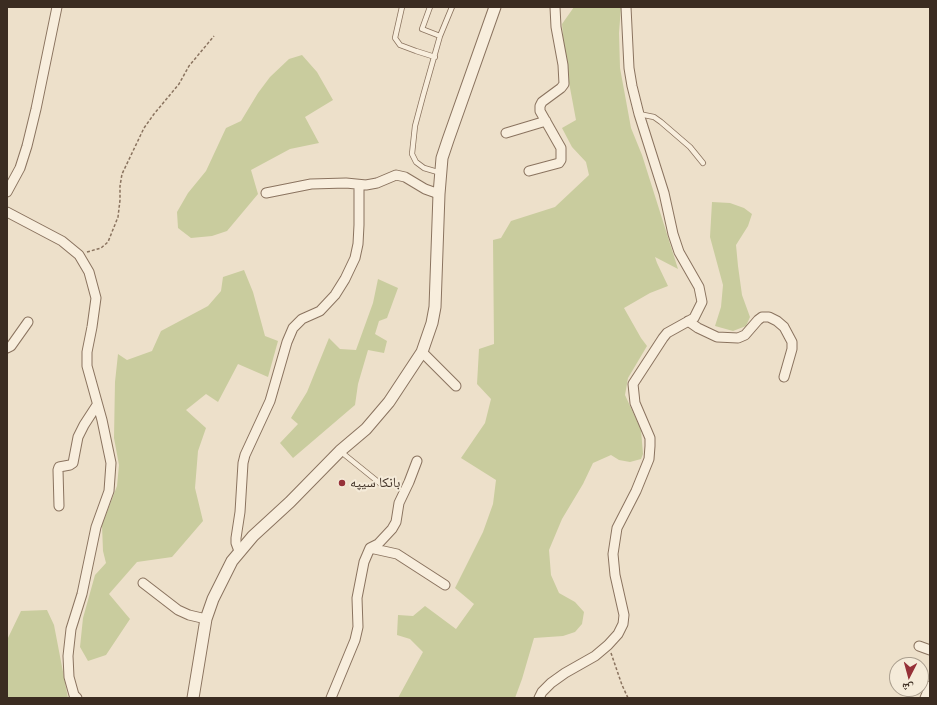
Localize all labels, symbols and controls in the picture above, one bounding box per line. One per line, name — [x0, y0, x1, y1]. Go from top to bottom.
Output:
place label: بانکا سیپە — [350, 475, 400, 491]
marker: بانکا سیپە — [337, 478, 347, 488]
north arrow — [889, 657, 929, 697]
text: ش — [901, 680, 914, 696]

